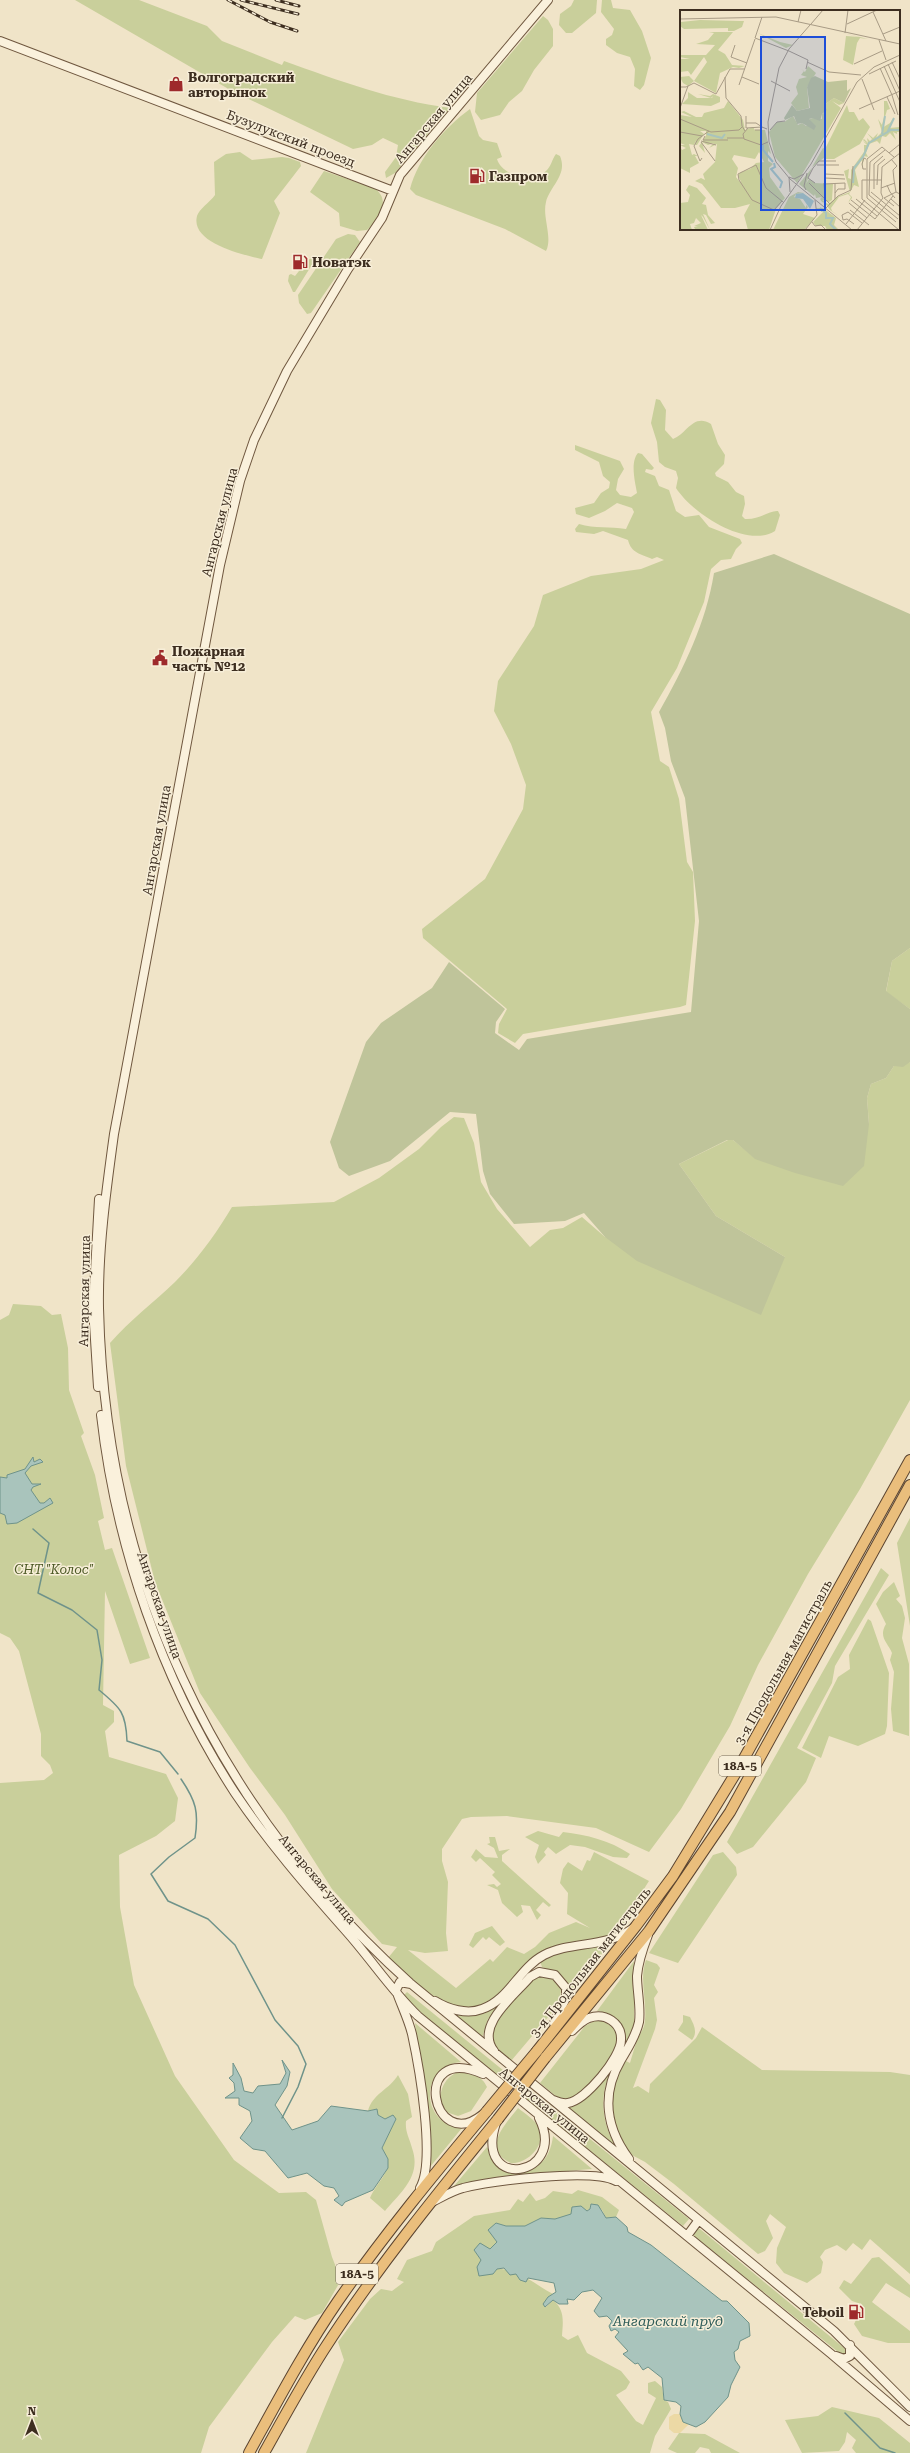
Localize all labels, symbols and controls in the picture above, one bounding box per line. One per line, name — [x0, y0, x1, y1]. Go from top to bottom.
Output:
inset map — [680, 10, 900, 230]
place label: Волгоградский авторынок — [188, 70, 295, 100]
street label: Ангарская улица — [392, 71, 475, 166]
shop icon: Волгоградский авторынок — [167, 75, 185, 93]
street label: Бузулукский проезд — [224, 107, 357, 170]
fuel station icon: Газпром — [468, 167, 486, 185]
place label: Газпром — [489, 169, 548, 184]
fuel station icon: Новатэк — [291, 253, 309, 271]
place label: Новатэк — [312, 255, 371, 270]
street label: Ангарская улица — [199, 466, 240, 578]
place label: Пожарная часть №12 — [172, 644, 245, 674]
public building icon: Пожарная часть №12 — [151, 649, 169, 667]
street label: Ангарская улица — [139, 784, 174, 896]
street label: Ангарская улица — [76, 1235, 93, 1347]
street label: Ангарская улица — [134, 1550, 185, 1661]
park label: СНТ "Колос" — [14, 1562, 94, 1577]
street label: 3-я Продольная магистраль — [732, 1577, 835, 1748]
road number: 18А-5 — [719, 1756, 761, 1776]
street label: Ангарская улица — [276, 1832, 359, 1927]
street label: 3-я Продольная магистраль — [527, 1884, 654, 2040]
street label: Ангарская улица — [496, 2064, 593, 2146]
road number: 18А-5 — [336, 2264, 378, 2284]
fuel station icon: Teboil — [847, 2303, 865, 2321]
place label: Teboil — [802, 2305, 845, 2320]
water label: Ангарский пруд — [612, 2313, 723, 2329]
north arrow — [12, 2401, 52, 2441]
text: N — [28, 2405, 37, 2418]

